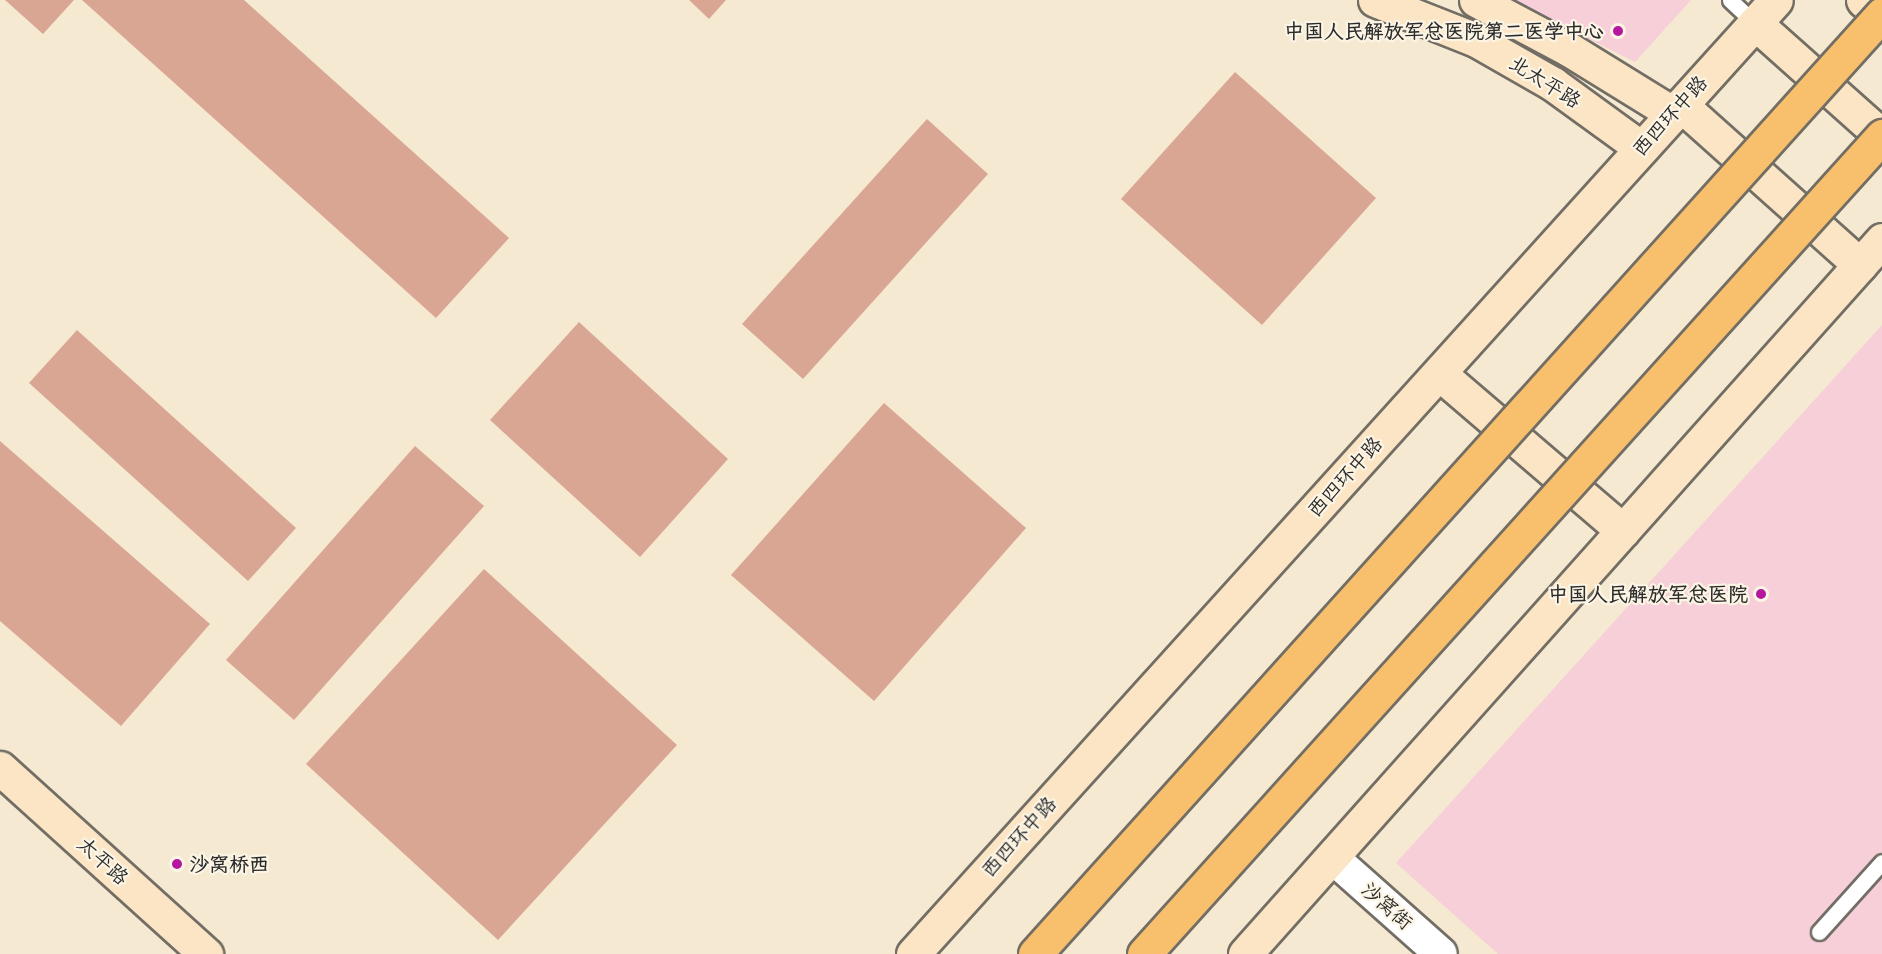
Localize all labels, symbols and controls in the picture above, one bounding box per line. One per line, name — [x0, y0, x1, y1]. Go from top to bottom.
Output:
place label: 中国人民解放军总医院第二医学中心 — [1284, 19, 1604, 43]
marker: 中国人民解放军总医院第二医学中心 — [1609, 22, 1627, 40]
street label: 北太平路 — [1505, 51, 1585, 113]
street label: 西四环中路 — [1628, 71, 1712, 161]
street label: 西四环中路 — [1303, 432, 1387, 522]
place label: 中国人民解放军总医院 — [1548, 582, 1748, 606]
marker: 中国人民解放军总医院 — [1752, 585, 1770, 603]
street label: 西四环中路 — [977, 792, 1061, 882]
street label: 太平路 — [73, 832, 133, 890]
place label: 沙窝桥西 — [189, 852, 269, 876]
marker: 沙窝桥西 — [170, 857, 184, 871]
street label: 沙窝街 — [1356, 877, 1418, 935]

